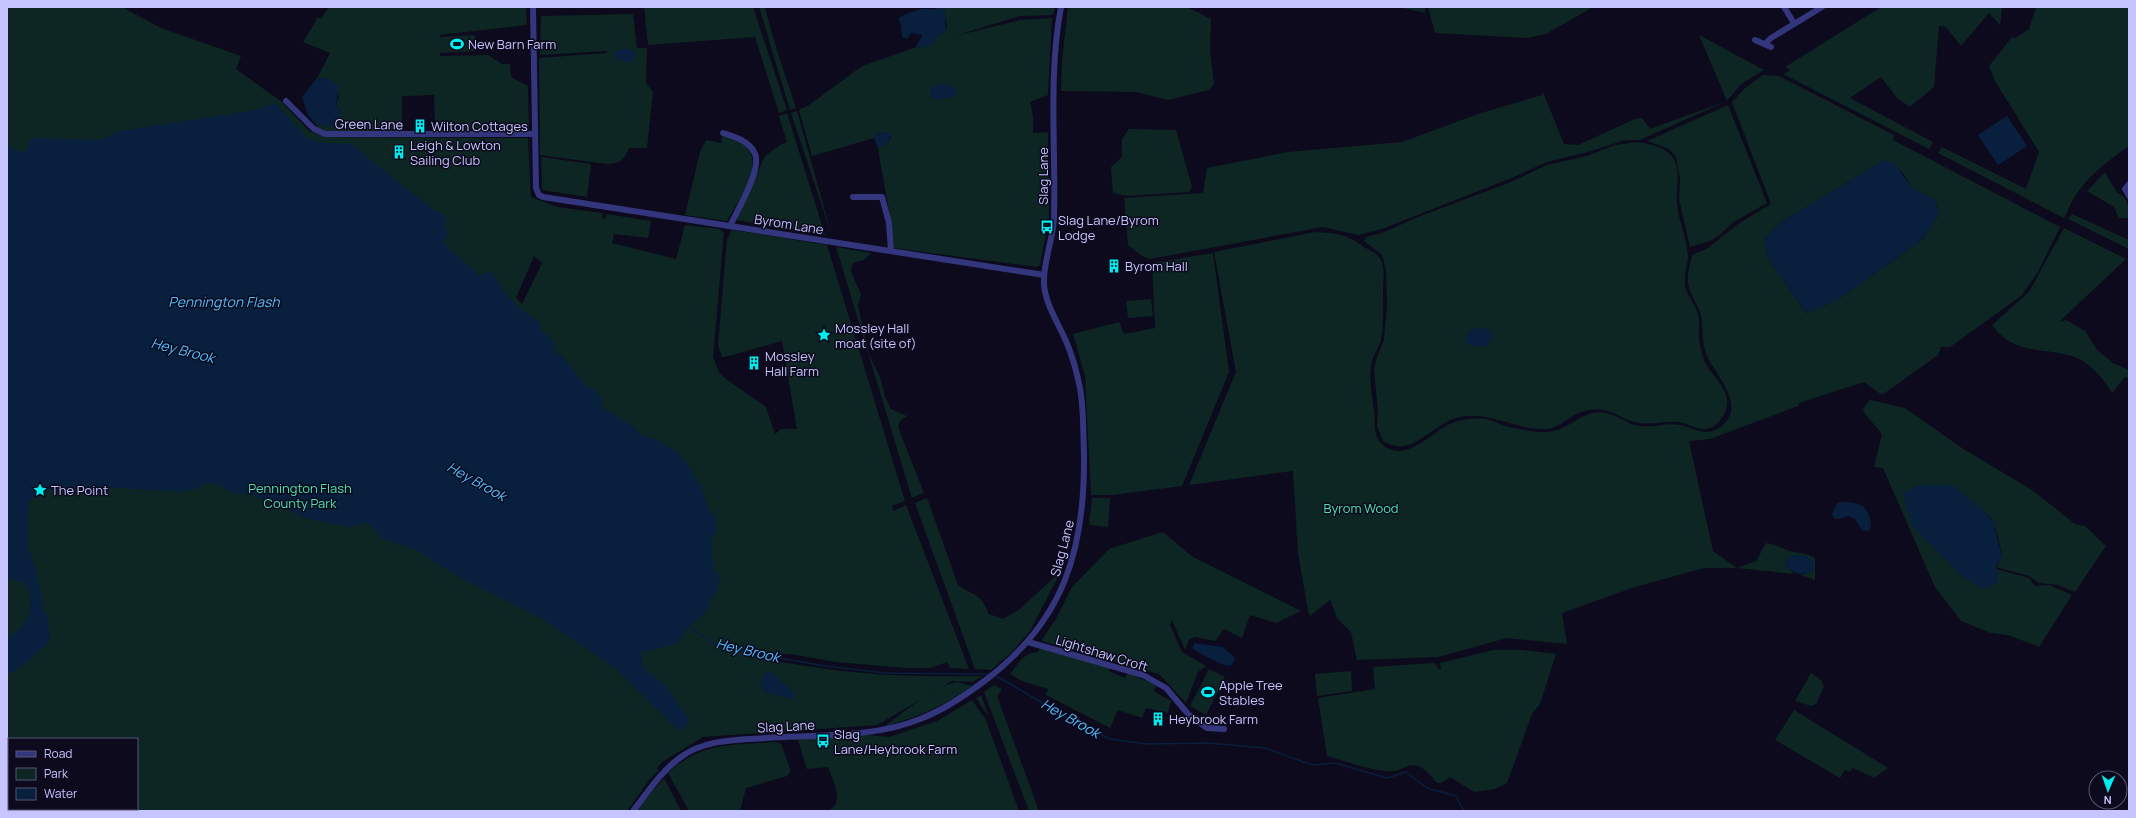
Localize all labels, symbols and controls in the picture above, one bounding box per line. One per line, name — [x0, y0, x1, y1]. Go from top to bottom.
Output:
place label: New Barn Farm — [468, 35, 556, 53]
sports icon: New Barn Farm — [449, 36, 465, 52]
street label: Green Lane — [335, 114, 404, 134]
place label: Wilton Cottages — [431, 117, 528, 135]
building icon: Wilton Cottages — [412, 118, 428, 134]
place label: Leigh & Lowton Sailing Club — [410, 136, 501, 169]
building icon: Leigh & Lowton Sailing Club — [391, 144, 407, 160]
street label: Slag Lane — [1034, 147, 1052, 205]
street label: Byrom Lane — [753, 210, 825, 238]
place label: Slag Lane/Byrom Lodge — [1058, 211, 1159, 244]
bus stop icon: Slag Lane/Byrom Lodge — [1039, 219, 1055, 235]
place label: Byrom Hall — [1125, 257, 1188, 275]
building icon: Byrom Hall — [1106, 258, 1122, 274]
water label: Pennington Flash — [168, 292, 280, 311]
place label: Mossley Hall moat (site of) — [835, 319, 917, 352]
place icon: Mossley Hall moat (site of) — [816, 327, 832, 343]
water label: Hey Brook — [149, 333, 219, 368]
place label: Mossley Hall Farm — [765, 347, 819, 380]
building icon: Mossley Hall Farm — [746, 355, 762, 371]
water label: Hey Brook — [444, 457, 512, 506]
park label: Pennington Flash County Park — [248, 479, 352, 512]
place label: The Point — [51, 481, 108, 499]
place icon: The Point — [32, 482, 48, 498]
park label: Byrom Wood — [1323, 499, 1399, 517]
street label: Slag Lane — [1046, 517, 1078, 578]
street label: Lightshaw Croft — [1054, 630, 1150, 676]
water label: Hey Brook — [714, 633, 784, 667]
place label: Apple Tree Stables — [1219, 676, 1283, 709]
sports icon: Apple Tree Stables — [1200, 684, 1216, 700]
water label: Hey Brook — [1038, 694, 1106, 743]
place label: Heybrook Farm — [1169, 710, 1258, 728]
building icon: Heybrook Farm — [1150, 711, 1166, 727]
street label: Slag Lane — [757, 715, 816, 736]
place label: Slag Lane/Heybrook Farm — [834, 725, 957, 758]
bus stop icon: Slag Lane/Heybrook Farm — [815, 733, 831, 749]
legend — [8, 738, 138, 810]
text: Road — [44, 745, 72, 762]
text: Park — [44, 765, 69, 782]
north arrow — [2088, 770, 2128, 810]
text: Water — [44, 785, 78, 802]
text: N — [2103, 793, 2112, 808]

